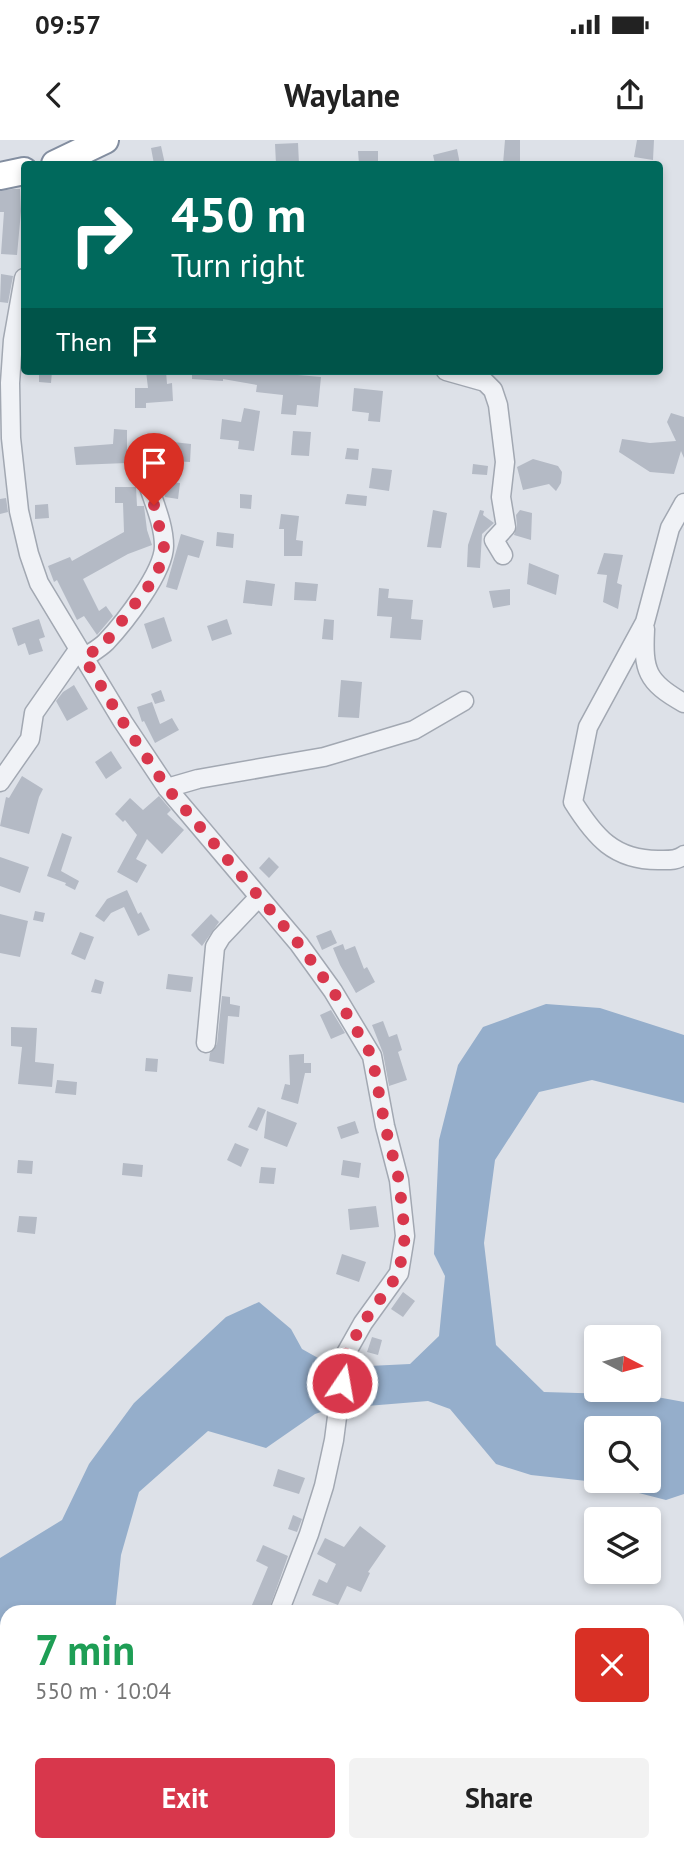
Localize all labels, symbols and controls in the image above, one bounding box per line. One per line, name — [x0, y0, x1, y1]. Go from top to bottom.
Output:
text: 09:57 — [35, 8, 101, 41]
text: Waylane — [284, 74, 400, 116]
icon: back — [35, 76, 73, 114]
icon: share — [611, 76, 649, 114]
text: 450 m — [171, 182, 306, 246]
icon: right — [56, 189, 147, 280]
text: Turn right — [171, 244, 305, 286]
icon: arrive — [126, 322, 164, 360]
text: Then — [56, 325, 112, 358]
pin — [124, 433, 184, 505]
icon: arrive — [135, 444, 173, 482]
north arrow — [584, 1325, 662, 1402]
map controls — [584, 1325, 661, 1584]
position arrow — [305, 1346, 379, 1420]
button: search — [584, 1416, 661, 1493]
button: layers — [584, 1507, 661, 1584]
text: 7 min — [35, 1622, 135, 1677]
button: close — [575, 1628, 649, 1702]
text: 550 m · 10:04 — [35, 1676, 171, 1705]
button: Exit — [35, 1758, 335, 1838]
button: Share — [349, 1758, 649, 1838]

